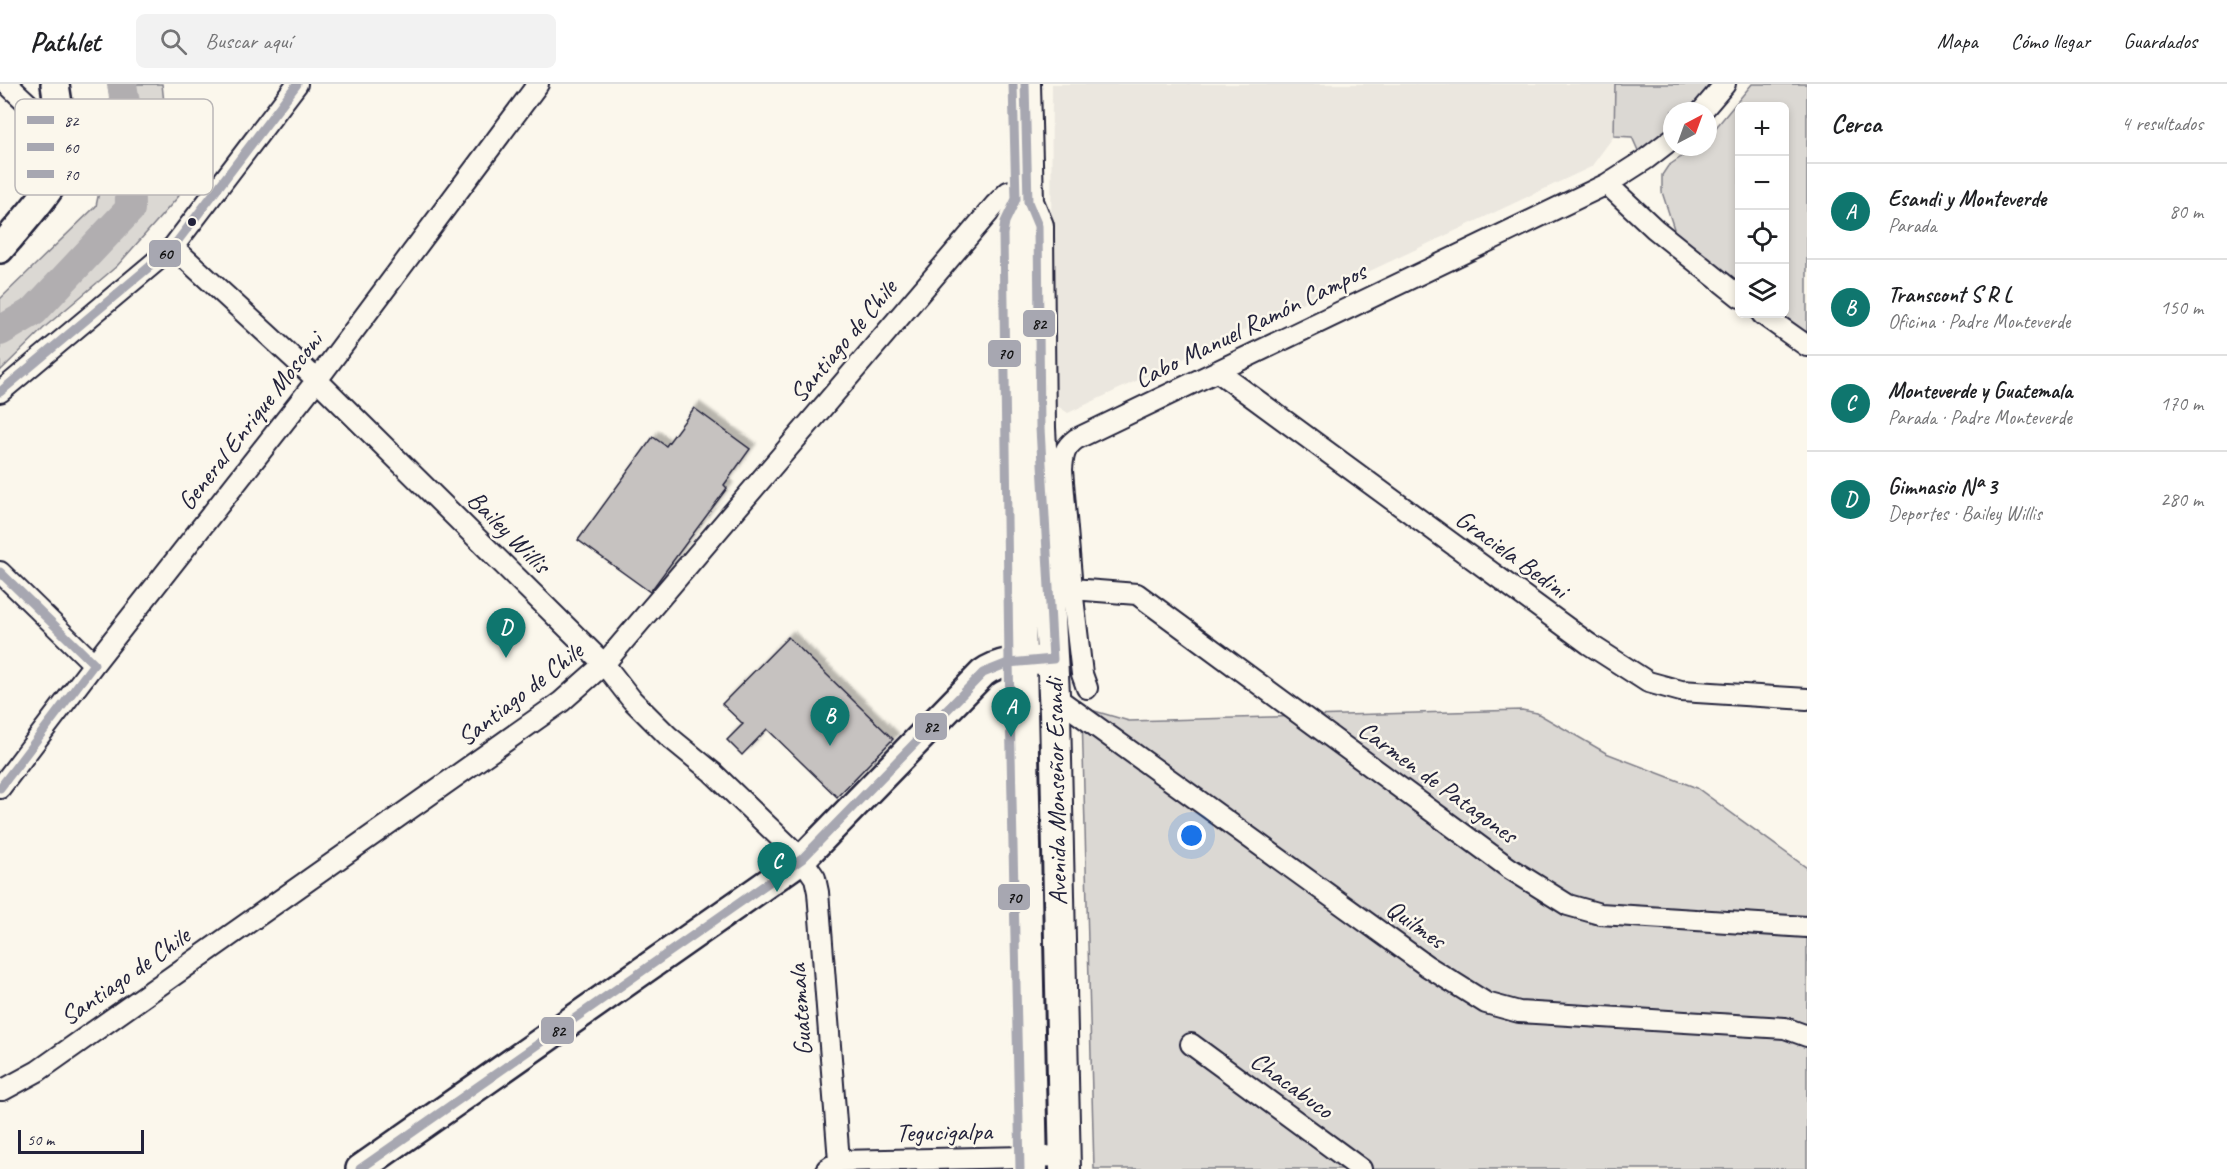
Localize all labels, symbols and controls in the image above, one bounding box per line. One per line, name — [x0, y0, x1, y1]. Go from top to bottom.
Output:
search box — [136, 14, 556, 68]
text: Pathlet — [30, 24, 100, 59]
icon: search — [157, 25, 190, 58]
text: Buscar aquí — [205, 27, 292, 55]
text: Mapa — [1937, 28, 1978, 54]
text: Cómo llegar — [2011, 28, 2090, 54]
text: Guardados — [2123, 28, 2197, 54]
legend — [15, 99, 213, 195]
north arrow — [1663, 102, 1717, 156]
map controls — [1735, 102, 1789, 318]
button: + — [1735, 102, 1789, 156]
text: Cerca — [1831, 107, 1881, 140]
text: 82 — [64, 111, 80, 131]
text: 4 resultados — [2121, 111, 2203, 136]
text: 60 — [64, 138, 80, 158]
button: − — [1735, 156, 1789, 210]
text: 70 — [64, 165, 80, 185]
text: Esandi y Monteverde — [1888, 185, 2046, 213]
text: A — [1845, 199, 1856, 224]
text: 80 m — [2169, 199, 2203, 224]
button: locate — [1735, 210, 1789, 264]
text: Parada — [1888, 213, 1937, 238]
unlabelled marker — [186, 216, 198, 228]
line badge: 60 — [148, 239, 182, 268]
text: 60 — [158, 244, 174, 264]
street label: Cabo Manuel Ramón Campos — [1129, 254, 1373, 395]
button: layers — [1735, 264, 1789, 318]
street label: Santiago de Chile — [782, 271, 906, 409]
text: Transcont S R L — [1888, 281, 2012, 309]
text: B — [1845, 295, 1856, 320]
text: 150 m — [2160, 295, 2203, 320]
line badge: 82 — [1022, 309, 1056, 338]
text: Oficina · Padre Monteverde — [1888, 309, 2070, 334]
text: 82 — [1032, 314, 1048, 334]
street label: General Enrique Mosconi — [170, 323, 332, 517]
line badge: 70 — [987, 339, 1022, 368]
text: 70 — [998, 344, 1014, 364]
text: Monteverde y Guatemala — [1888, 377, 2072, 405]
text: C — [1846, 391, 1855, 416]
text: 170 m — [2160, 391, 2203, 416]
text: Parada · Padre Monteverde — [1888, 405, 2072, 430]
text: Gimnasio Nª 3 — [1888, 473, 1997, 501]
street label: Bailey Willis — [460, 483, 559, 582]
text: D — [1845, 487, 1856, 512]
text: 280 m — [2160, 487, 2203, 512]
text: Deportes · Bailey Willis — [1888, 501, 2042, 526]
street label: Graciela Bedini — [1449, 502, 1577, 608]
pin: D — [486, 608, 526, 658]
street label: Santiago de Chile — [450, 633, 592, 753]
street label: Avenida Monseñor Esandi — [1037, 675, 1074, 906]
pin: A — [992, 688, 1030, 737]
pin: B — [810, 696, 850, 746]
line badge: 82 — [914, 712, 948, 741]
street label: Carmen de Patagones — [1352, 713, 1526, 852]
text: 82 — [924, 717, 940, 737]
your location — [1177, 821, 1206, 850]
pin: C — [758, 842, 796, 892]
line badge: 70 — [997, 883, 1031, 911]
text: 70 — [1007, 888, 1023, 908]
street label: Quilmes — [1380, 892, 1454, 957]
street label: Santiago de Chile — [54, 918, 198, 1033]
street label: Guatemala — [780, 961, 820, 1057]
line badge: 82 — [540, 1016, 575, 1045]
text: 82 — [551, 1021, 567, 1041]
street label: Chacabuco — [1244, 1044, 1341, 1127]
street label: Tegucigalpa — [896, 1115, 994, 1149]
scale bar — [18, 1127, 144, 1154]
text: 50 m — [27, 1130, 54, 1150]

